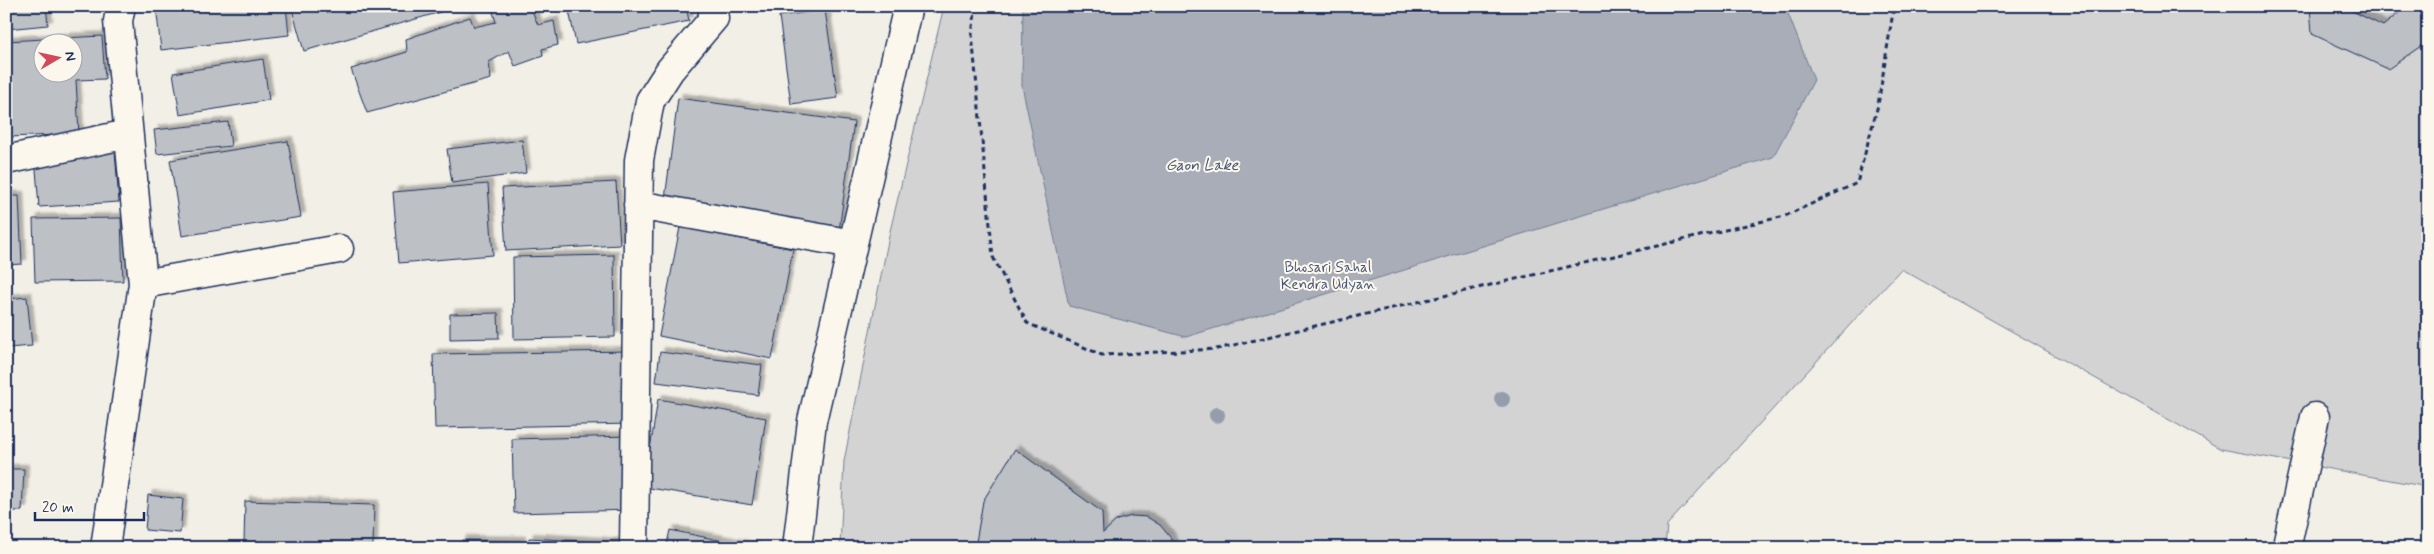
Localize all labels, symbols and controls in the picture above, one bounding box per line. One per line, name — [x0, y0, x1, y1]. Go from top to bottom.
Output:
north arrow — [32, 32, 82, 82]
text: N — [60, 50, 79, 62]
water label: Gaon Lake — [1166, 155, 1239, 176]
park label: Bhosari Sahal Kendra Udyan — [1281, 258, 1376, 295]
scale bar — [35, 489, 144, 521]
text: 20 m — [42, 498, 74, 518]

